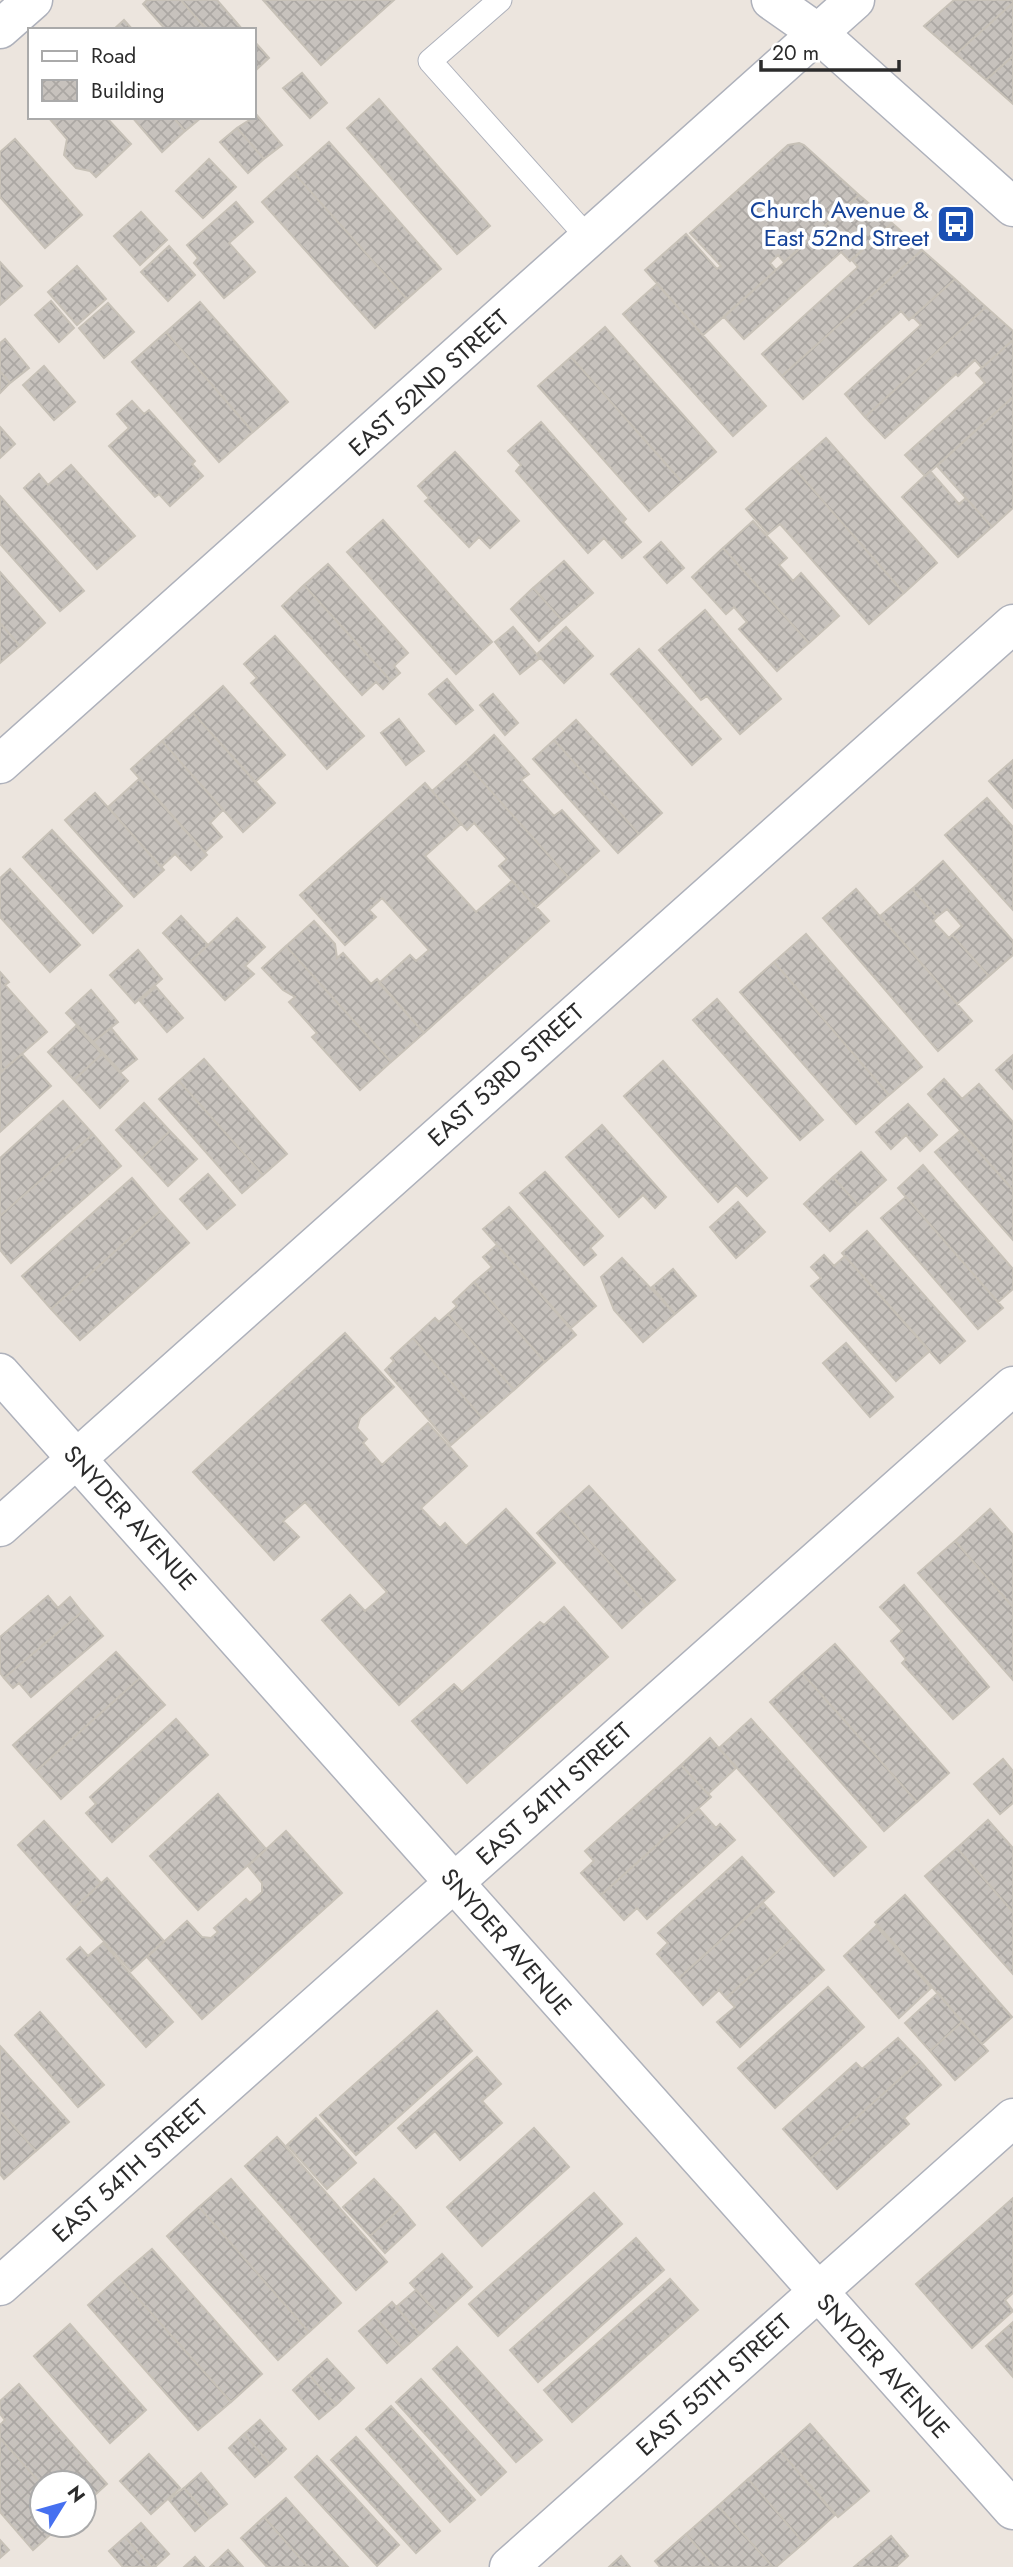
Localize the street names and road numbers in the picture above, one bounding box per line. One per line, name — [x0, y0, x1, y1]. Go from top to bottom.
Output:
street label: EAST 52ND STREET — [341, 301, 517, 464]
street label: EAST 53RD STREET — [420, 995, 591, 1154]
street label: SNYDER AVENUE — [56, 1437, 205, 1598]
street label: EAST 54TH STREET — [468, 1714, 639, 1873]
street label: SNYDER AVENUE — [433, 1860, 580, 2023]
street label: EAST 54TH STREET — [44, 2091, 215, 2250]
street label: SNYDER AVENUE — [809, 2285, 958, 2446]
street label: EAST 55TH STREET — [628, 2305, 799, 2464]

